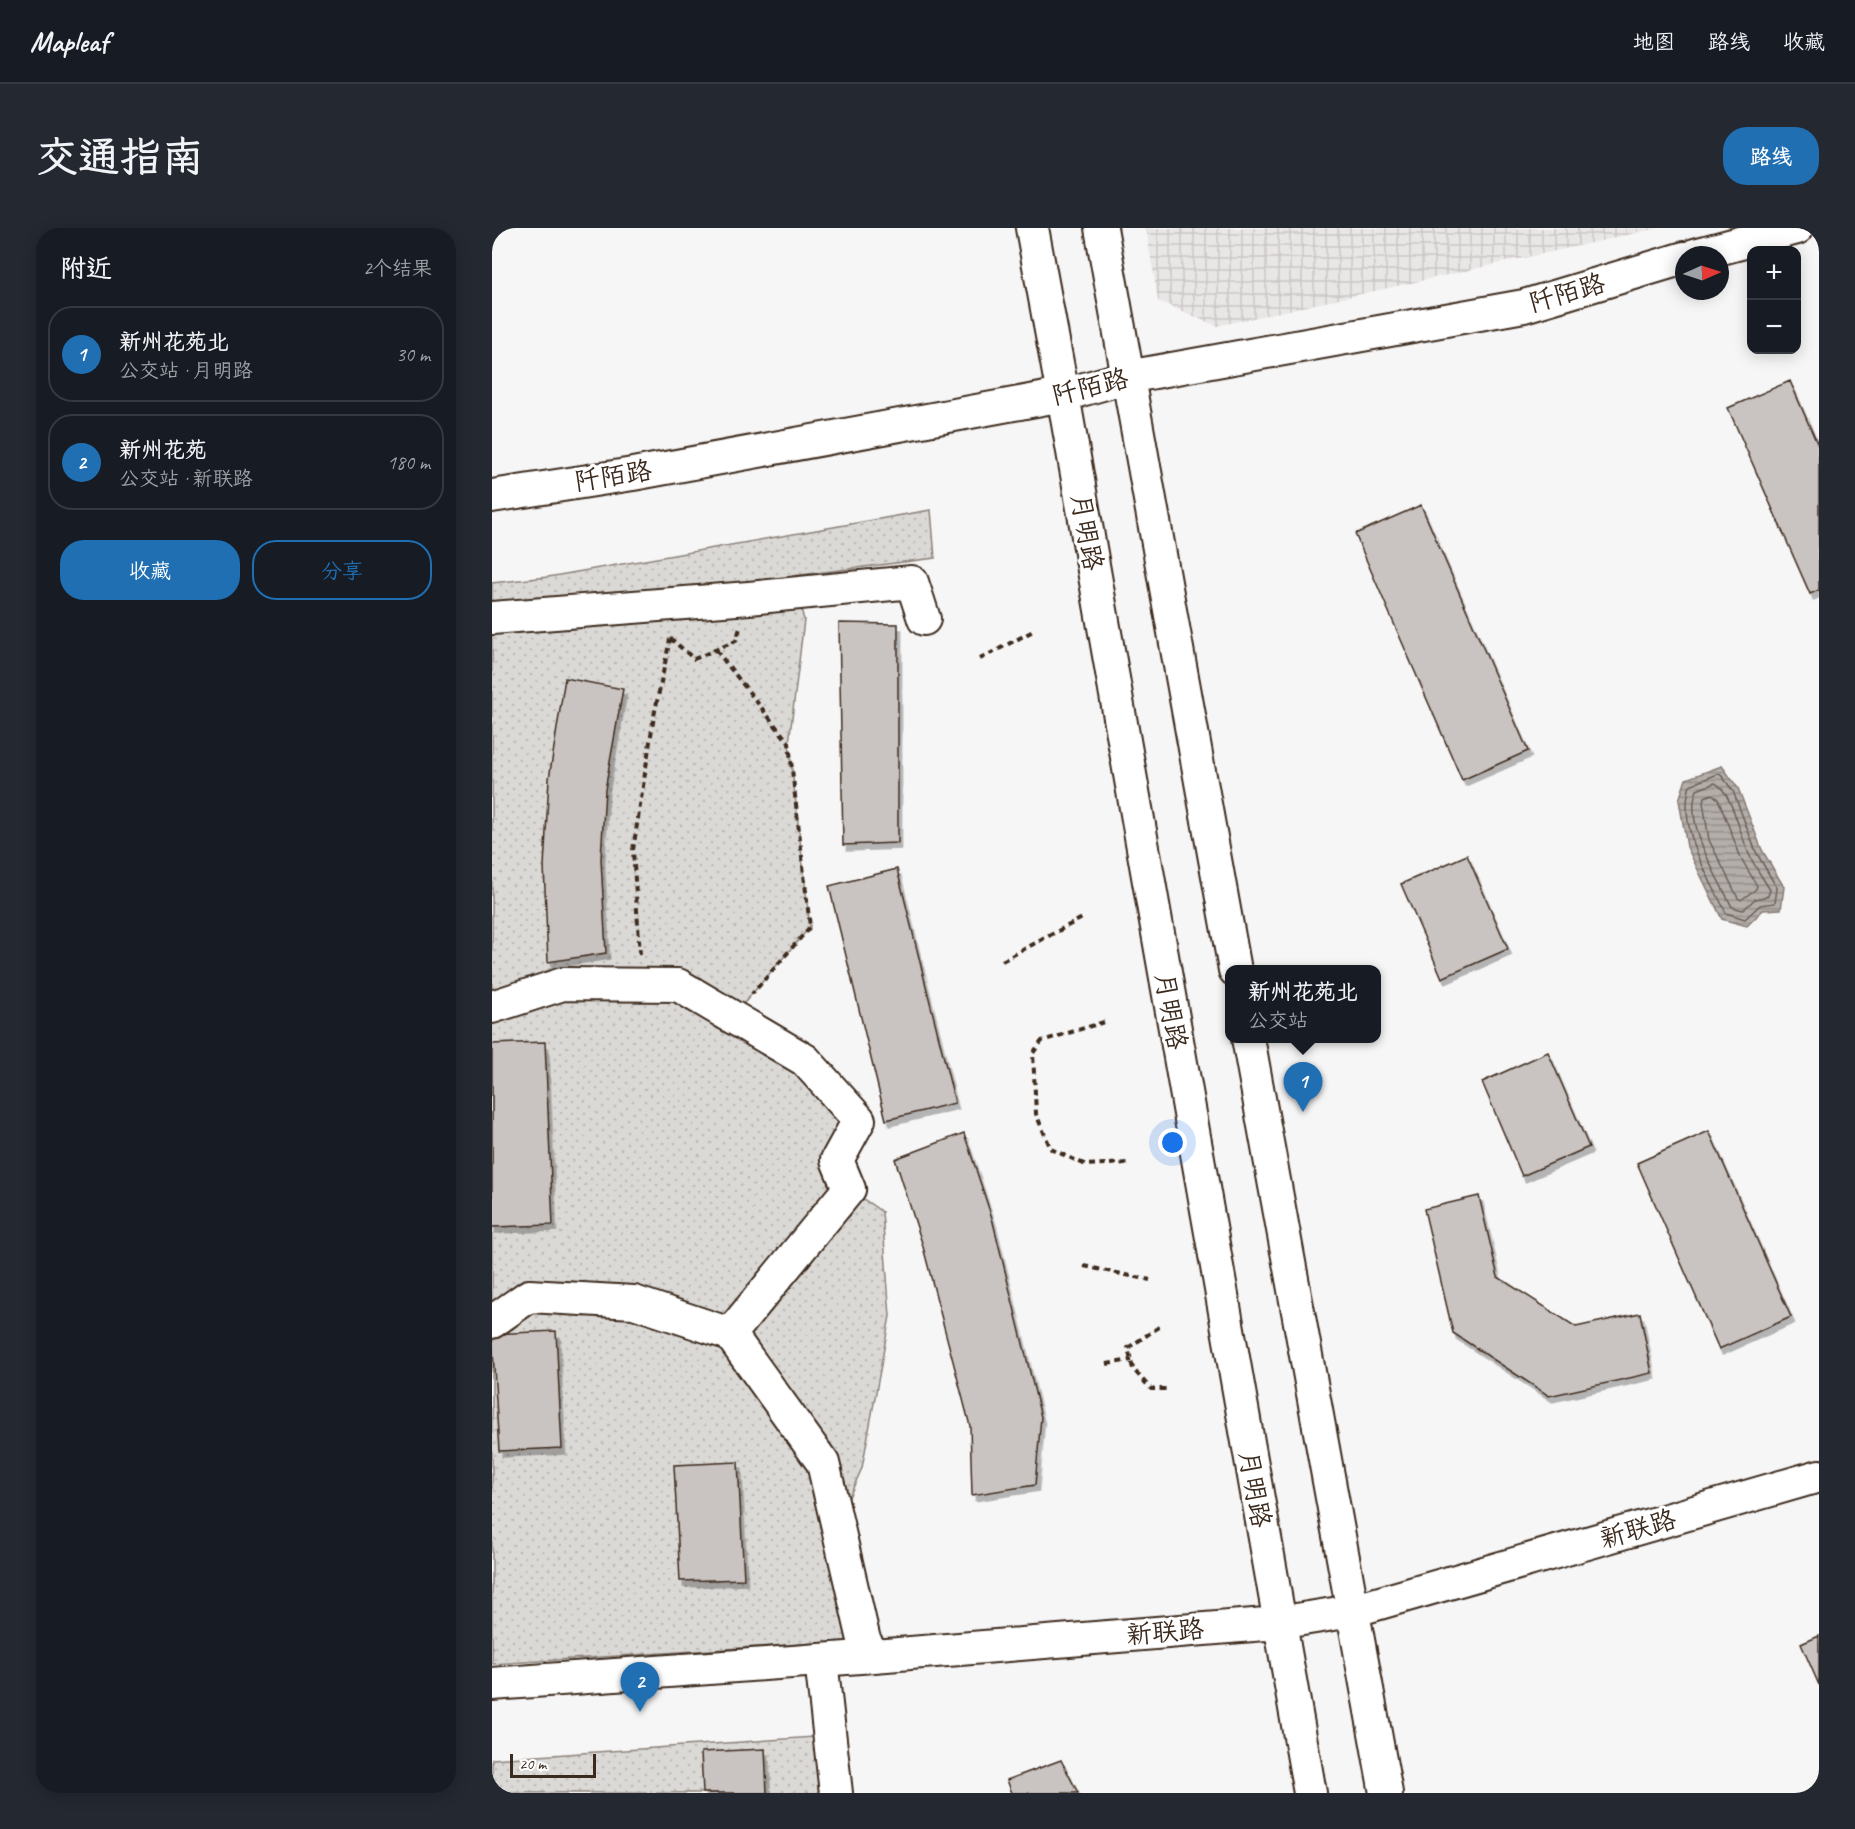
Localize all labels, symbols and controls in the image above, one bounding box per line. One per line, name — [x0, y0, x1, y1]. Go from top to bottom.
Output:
text: Mapleaf — [30, 24, 108, 59]
text: 地图 — [1633, 29, 1675, 55]
text: 路线 — [1708, 29, 1750, 55]
text: 收藏 — [1783, 29, 1825, 55]
button: 路线 — [1723, 127, 1819, 185]
text: 交通指南 — [36, 131, 204, 184]
north arrow — [1675, 246, 1729, 300]
map controls — [1747, 246, 1801, 354]
button: + — [1747, 246, 1801, 300]
text: 附近 — [60, 252, 112, 285]
text: 2个结果 — [363, 256, 432, 281]
street label: 阡陌路 — [1525, 266, 1609, 320]
button: − — [1747, 300, 1801, 354]
text: 新州花苑北 — [119, 328, 229, 356]
text: 1 — [77, 342, 86, 367]
text: 30 m — [396, 342, 430, 367]
text: 公交站 · 月明路 — [119, 358, 252, 383]
street label: 阡陌路 — [1048, 362, 1132, 412]
text: 新州花苑 — [119, 436, 207, 464]
text: 2 — [77, 450, 86, 475]
text: 180 m — [387, 450, 430, 475]
street label: 阡陌路 — [572, 454, 654, 498]
text: 公交站 · 新联路 — [119, 466, 252, 491]
street label: 月明路 — [1064, 491, 1110, 573]
button: 收藏 — [60, 540, 240, 600]
button: 分享 — [252, 540, 432, 600]
popup — [1225, 965, 1381, 1043]
street label: 月明路 — [1148, 970, 1194, 1052]
text: 新州花苑北 — [1248, 978, 1358, 1006]
text: 公交站 — [1248, 1008, 1308, 1033]
pin: 1 — [1284, 1062, 1322, 1112]
your location — [1158, 1128, 1187, 1157]
street label: 月明路 — [1232, 1448, 1278, 1530]
street label: 新联路 — [1596, 1502, 1680, 1556]
street label: 新联路 — [1125, 1612, 1205, 1652]
pin: 2 — [620, 1662, 660, 1712]
scale bar — [510, 1751, 596, 1778]
text: 20 m — [519, 1754, 546, 1774]

